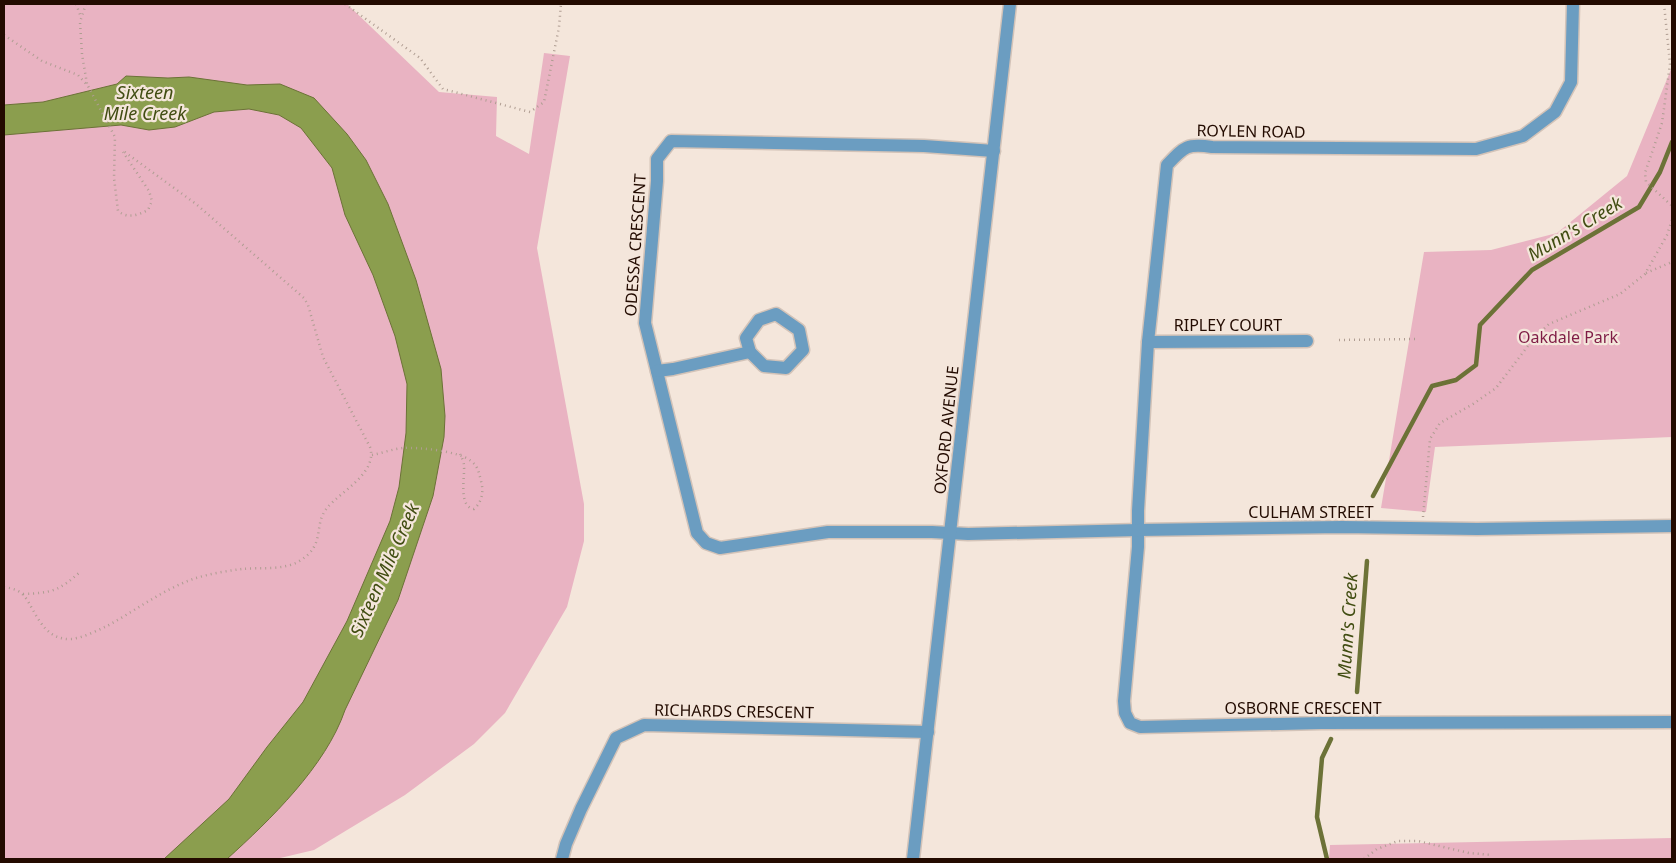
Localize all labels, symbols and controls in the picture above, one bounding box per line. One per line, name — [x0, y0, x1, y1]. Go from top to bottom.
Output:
water label: Sixteen Mile Creek — [104, 80, 187, 125]
street label: ROYLEN ROAD — [1196, 119, 1306, 143]
street label: ODESSA CRESCENT — [619, 173, 651, 317]
water label: Munn's Creek — [1523, 190, 1627, 266]
street label: RIPLEY COURT — [1174, 314, 1282, 336]
park label: Oakdale Park — [1518, 326, 1618, 348]
street label: OXFORD AVENUE — [928, 365, 964, 495]
water label: Sixteen Mile Creek — [344, 498, 425, 640]
street label: CULHAM STREET — [1248, 501, 1374, 523]
water label: Munn's Creek — [1331, 571, 1363, 680]
street label: OSBORNE CRESCENT — [1224, 697, 1382, 719]
street label: RICHARDS CRESCENT — [654, 699, 814, 723]

